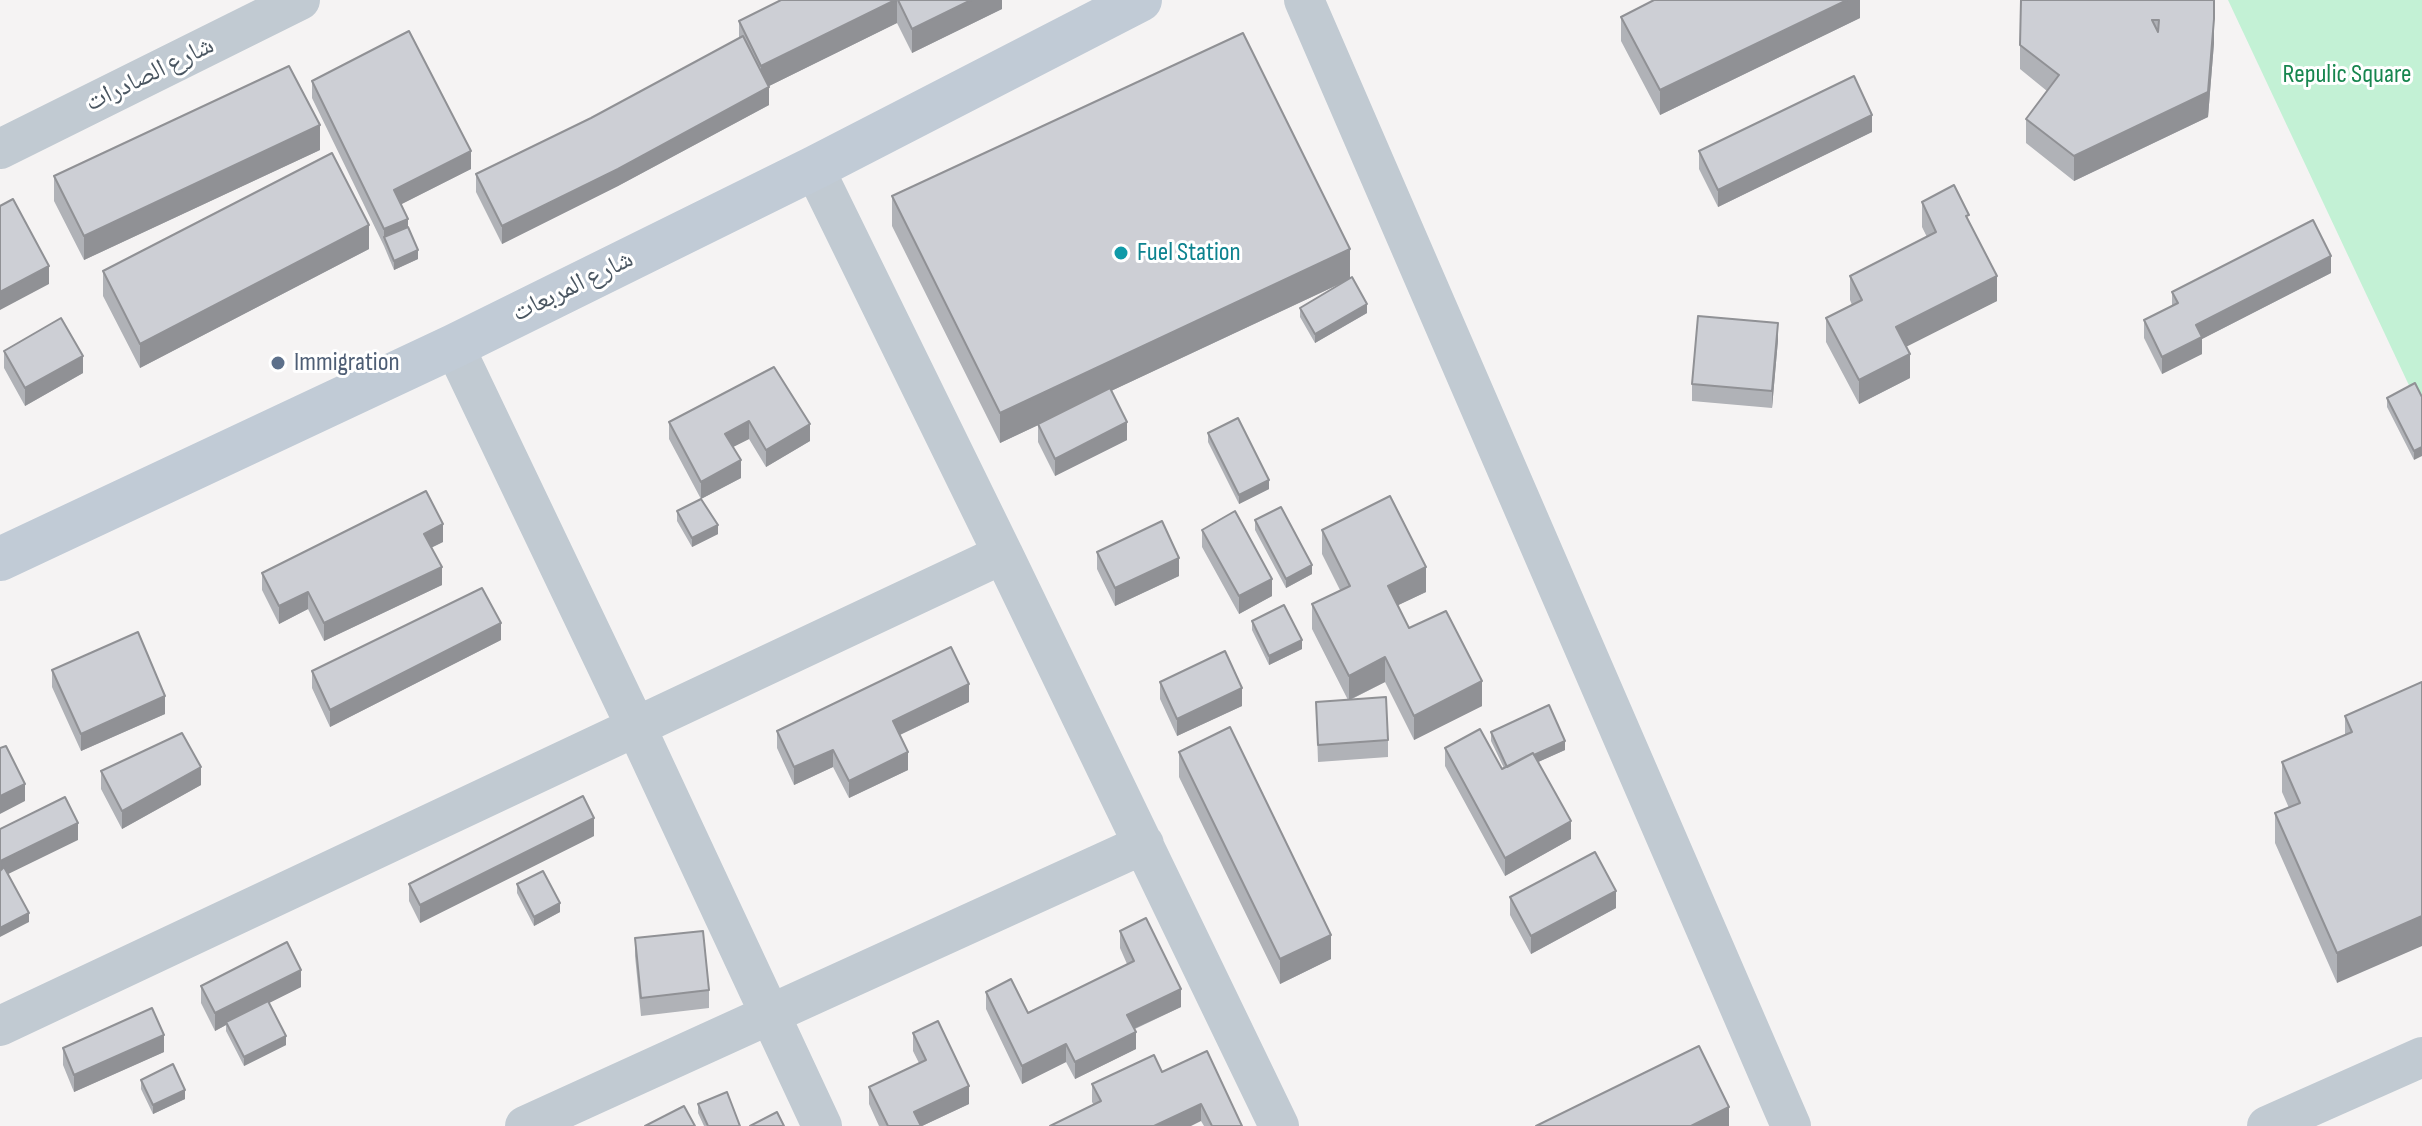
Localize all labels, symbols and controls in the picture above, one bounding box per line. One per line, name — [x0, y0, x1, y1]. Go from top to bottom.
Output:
street label: شارع الصادرات — [81, 30, 219, 120]
park label: Repulic Square — [2283, 59, 2411, 91]
place label: Fuel Station — [1137, 237, 1241, 269]
street label: شارع المربعات — [507, 244, 639, 330]
marker: Fuel Station — [1112, 244, 1130, 262]
place label: Immigration — [294, 347, 400, 379]
marker: Immigration — [269, 354, 287, 372]

